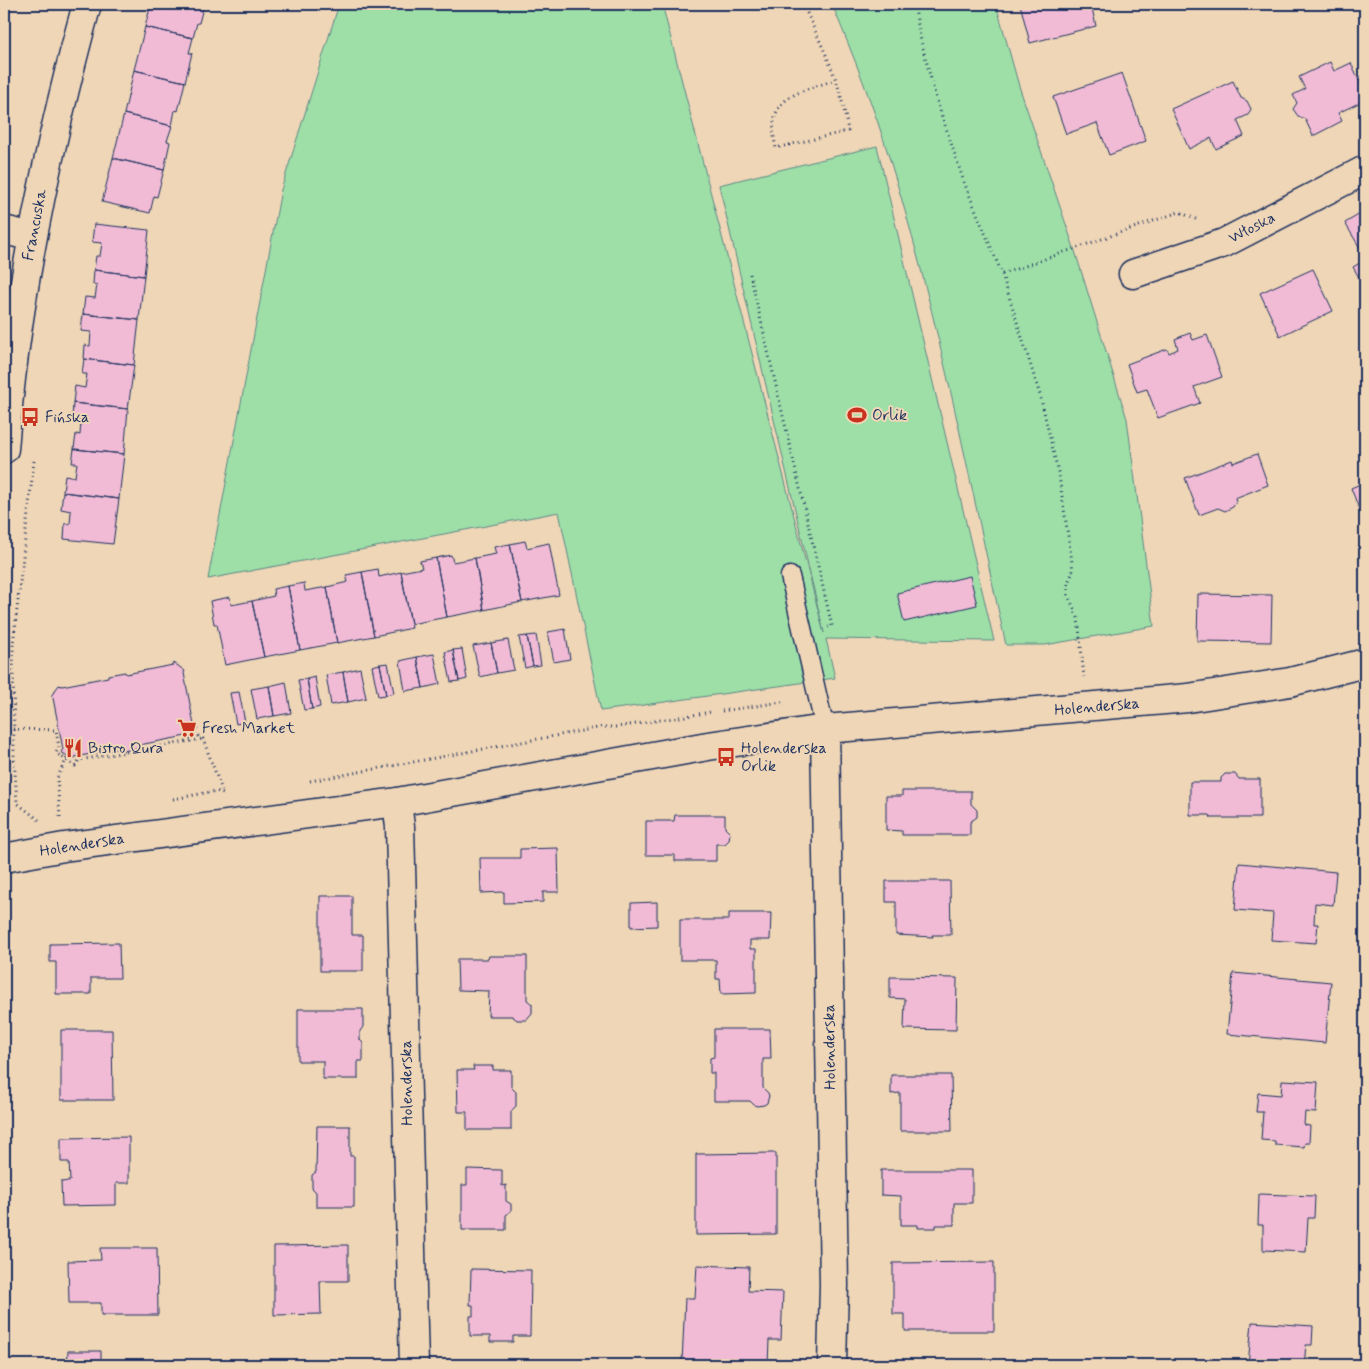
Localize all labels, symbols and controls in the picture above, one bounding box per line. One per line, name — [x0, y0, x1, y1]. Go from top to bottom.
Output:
street label: Francuska — [18, 187, 52, 263]
street label: Włoska — [1225, 207, 1279, 249]
sports icon: Orlik — [846, 404, 868, 426]
place label: Orlik — [872, 405, 907, 426]
bus stop icon: Fińska — [19, 406, 41, 428]
place label: Fińska — [45, 407, 89, 428]
street label: Holenderska — [1053, 693, 1141, 721]
supermarket icon: Fresh Market — [176, 717, 198, 739]
place label: Fresh Market — [202, 718, 296, 739]
restaurant icon: Bistro Qura — [62, 737, 84, 759]
place label: Bistro Qura — [88, 738, 164, 759]
place label: Holenderska Orlik — [741, 738, 827, 777]
bus stop icon: Holenderska Orlik — [715, 746, 737, 768]
street label: Holenderska — [38, 828, 126, 862]
street label: Holenderska — [819, 1004, 841, 1090]
street label: Holenderska — [396, 1040, 418, 1126]

